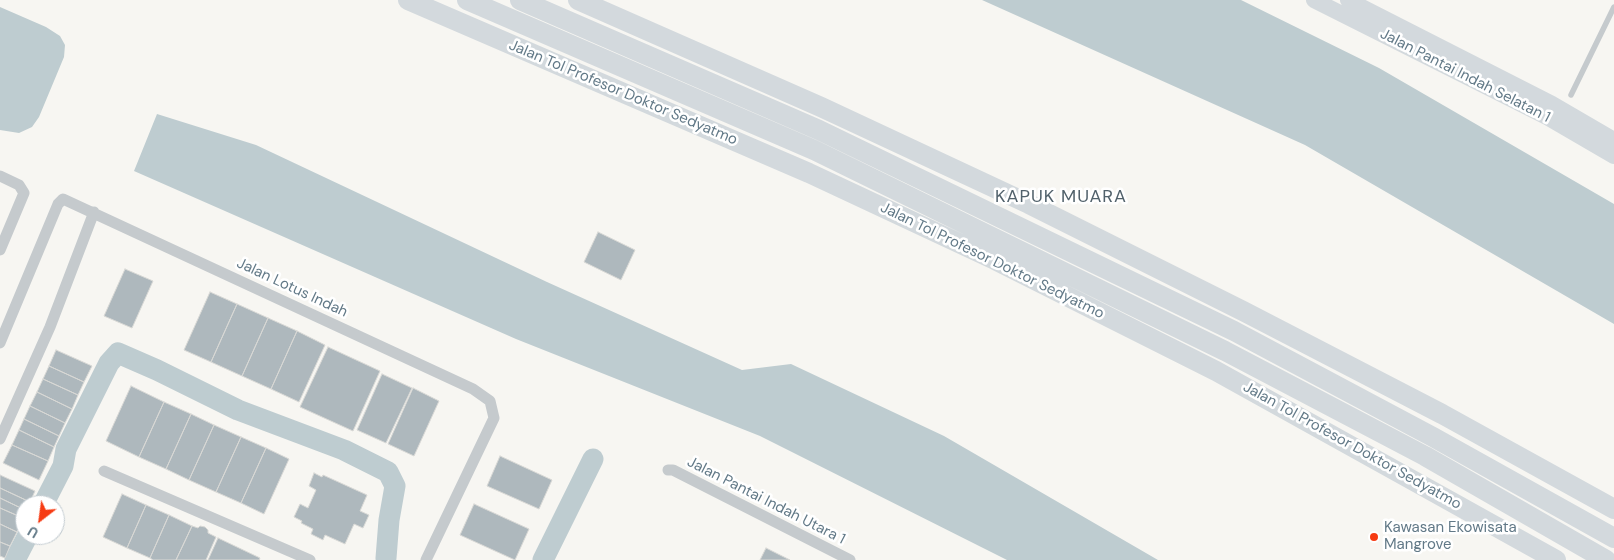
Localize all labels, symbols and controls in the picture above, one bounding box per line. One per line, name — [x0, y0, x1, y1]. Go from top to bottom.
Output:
street label: Jalan Pantai Indah Selatan 1 — [1377, 25, 1553, 127]
street label: Jalan Tol Profesor Doktor Sedyatmo — [506, 37, 740, 149]
district label: KAPUK MUARA — [994, 186, 1128, 208]
street label: Jalan Tol Profesor Doktor Sedyatmo — [877, 199, 1107, 323]
street label: Jalan Lotus Indah — [234, 254, 350, 322]
street label: Jalan Tol Profesor Doktor Sedyatmo — [1240, 378, 1464, 514]
street label: Jalan Pantai Indah Utara 1 — [684, 453, 848, 549]
north arrow — [15, 495, 65, 545]
place label: Kawasan Ekowisata Mangrove — [1384, 519, 1517, 554]
text: U — [24, 522, 42, 542]
marker: Kawasan Ekowisata Mangrove — [1368, 531, 1380, 543]

